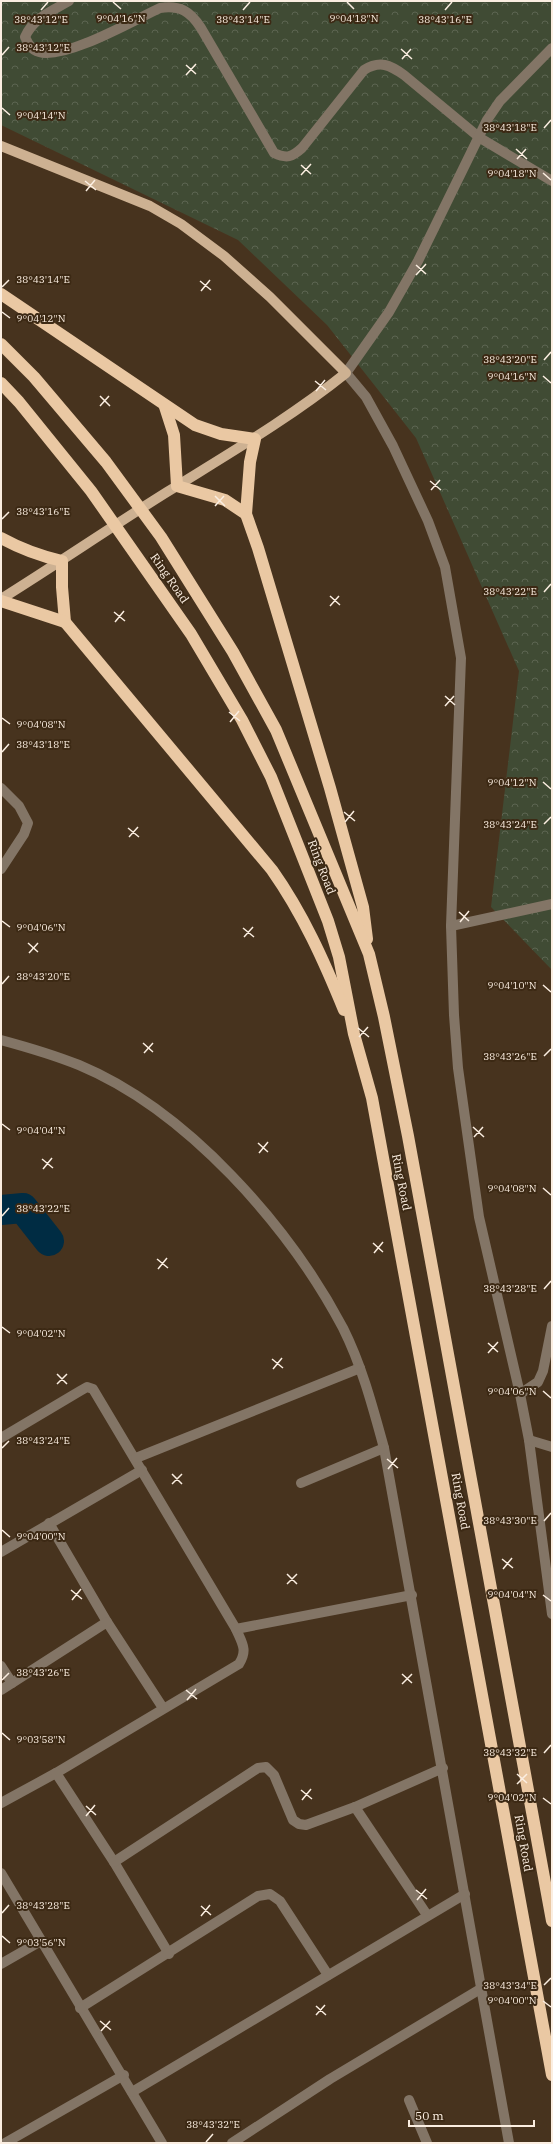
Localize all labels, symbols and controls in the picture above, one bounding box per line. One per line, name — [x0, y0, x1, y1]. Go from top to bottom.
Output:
text: 9°04'16"N — [97, 12, 146, 25]
text: 9°04'18"N — [330, 12, 379, 25]
text: 38°43'12"E — [14, 13, 68, 26]
text: 38°43'14"E — [216, 13, 270, 26]
text: 38°43'16"E — [418, 13, 472, 26]
text: 38°43'12"E — [16, 41, 70, 54]
text: 9°04'14"N — [17, 109, 66, 122]
text: 38°43'18"E — [483, 121, 537, 134]
text: 9°04'18"N — [488, 167, 537, 180]
text: 38°43'14"E — [16, 273, 70, 286]
text: 9°04'12"N — [17, 312, 66, 325]
text: 38°43'20"E — [483, 353, 537, 366]
text: 9°04'16"N — [488, 370, 537, 383]
text: 38°43'16"E — [16, 505, 70, 518]
street label: Ring Road — [147, 550, 193, 606]
text: 38°43'22"E — [483, 585, 537, 598]
text: 9°04'08"N — [17, 718, 66, 731]
text: 38°43'18"E — [16, 738, 70, 751]
text: 9°04'12"N — [488, 776, 537, 789]
text: 38°43'24"E — [483, 818, 537, 831]
street label: Ring Road — [305, 837, 339, 897]
text: 9°04'06"N — [17, 921, 66, 934]
text: 38°43'20"E — [16, 970, 70, 983]
text: 9°04'10"N — [488, 979, 537, 992]
text: 38°43'26"E — [483, 1050, 537, 1063]
text: 9°04'04"N — [17, 1124, 66, 1137]
street label: Ring Road — [389, 1152, 415, 1212]
text: 9°04'08"N — [488, 1182, 537, 1195]
text: 38°43'22"E — [16, 1202, 70, 1215]
text: 38°43'28"E — [483, 1282, 537, 1295]
text: 9°04'02"N — [17, 1327, 66, 1340]
text: 9°04'06"N — [488, 1385, 537, 1398]
text: 38°43'24"E — [16, 1434, 70, 1447]
street label: Ring Road — [449, 1471, 473, 1531]
text: 38°43'30"E — [483, 1514, 537, 1527]
text: 9°04'00"N — [17, 1530, 66, 1543]
text: 9°04'04"N — [488, 1588, 537, 1601]
text: 38°43'26"E — [16, 1666, 70, 1679]
text: 9°03'58"N — [17, 1733, 66, 1746]
text: 38°43'32"E — [483, 1746, 537, 1759]
text: 9°04'02"N — [488, 1791, 537, 1804]
street label: Ring Road — [512, 1813, 536, 1873]
text: 38°43'28"E — [16, 1899, 70, 1912]
text: 9°03'56"N — [17, 1936, 66, 1949]
text: 38°43'34"E — [483, 1979, 537, 1992]
text: 9°04'00"N — [488, 1994, 537, 2007]
scale bar — [409, 2102, 534, 2128]
text: 50 m — [415, 2108, 444, 2123]
text: 38°43'32"E — [186, 2118, 240, 2131]

